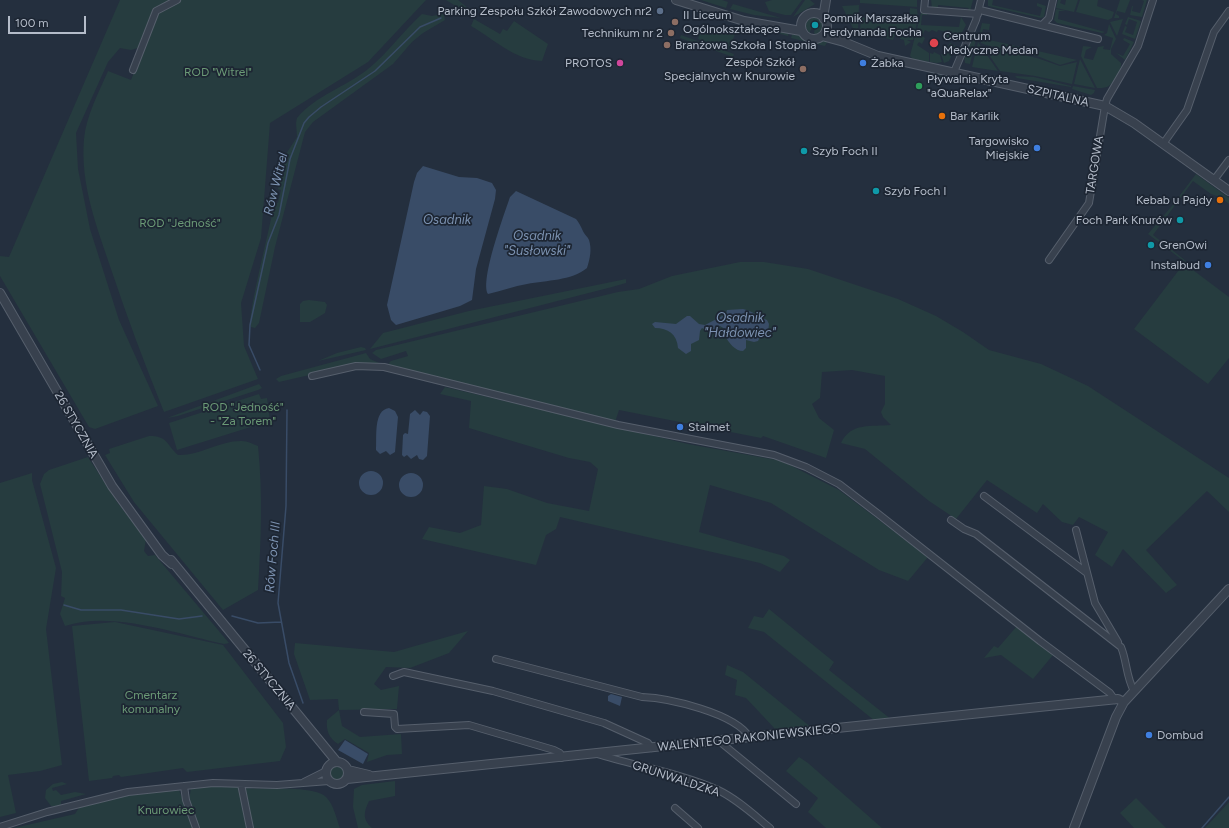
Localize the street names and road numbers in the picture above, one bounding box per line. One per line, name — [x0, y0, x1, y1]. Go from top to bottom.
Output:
street label: SZPITALNA — [1026, 82, 1090, 110]
street label: TARGOWA — [1083, 135, 1107, 195]
street label: 26 STYCZNIA — [51, 389, 101, 461]
street label: 26 STYCZNIA — [239, 647, 299, 713]
street label: WALENTEGO RAKONIEWSKIEGO — [657, 721, 841, 755]
street label: GRUNWALDZKA — [630, 758, 722, 800]

